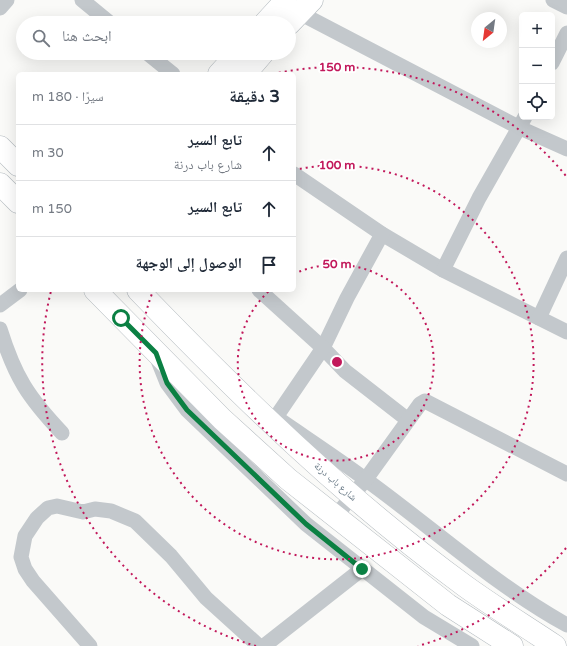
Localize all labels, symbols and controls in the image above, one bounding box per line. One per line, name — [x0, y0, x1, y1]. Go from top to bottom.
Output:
north arrow — [471, 12, 507, 48]
map controls — [519, 12, 555, 120]
button: + — [519, 12, 555, 48]
search box — [16, 16, 296, 60]
icon: search — [30, 27, 52, 49]
text: ابحث هنا — [62, 27, 112, 45]
button: − — [519, 48, 555, 84]
text: 150 m — [319, 60, 355, 74]
button: locate — [519, 84, 555, 120]
text: 3 دقيقة — [229, 86, 280, 107]
text: سيرًا · 180 m — [32, 89, 104, 105]
text: تابع السير — [188, 131, 242, 149]
icon: ahead — [258, 142, 280, 164]
text: 30 m — [32, 145, 64, 161]
text: شارع باب درنة — [174, 157, 242, 173]
text: 100 m — [319, 158, 355, 172]
text: تابع السير — [188, 198, 242, 216]
icon: ahead — [258, 198, 280, 220]
text: 150 m — [32, 201, 72, 217]
text: الوصول إلى الوجهة — [136, 254, 242, 272]
icon: arrive — [258, 254, 280, 276]
text: 50 m — [322, 257, 352, 271]
route start — [112, 309, 130, 327]
centre of rings — [330, 355, 344, 369]
street label: شارع باب درنة — [312, 460, 359, 504]
route end — [353, 560, 371, 578]

